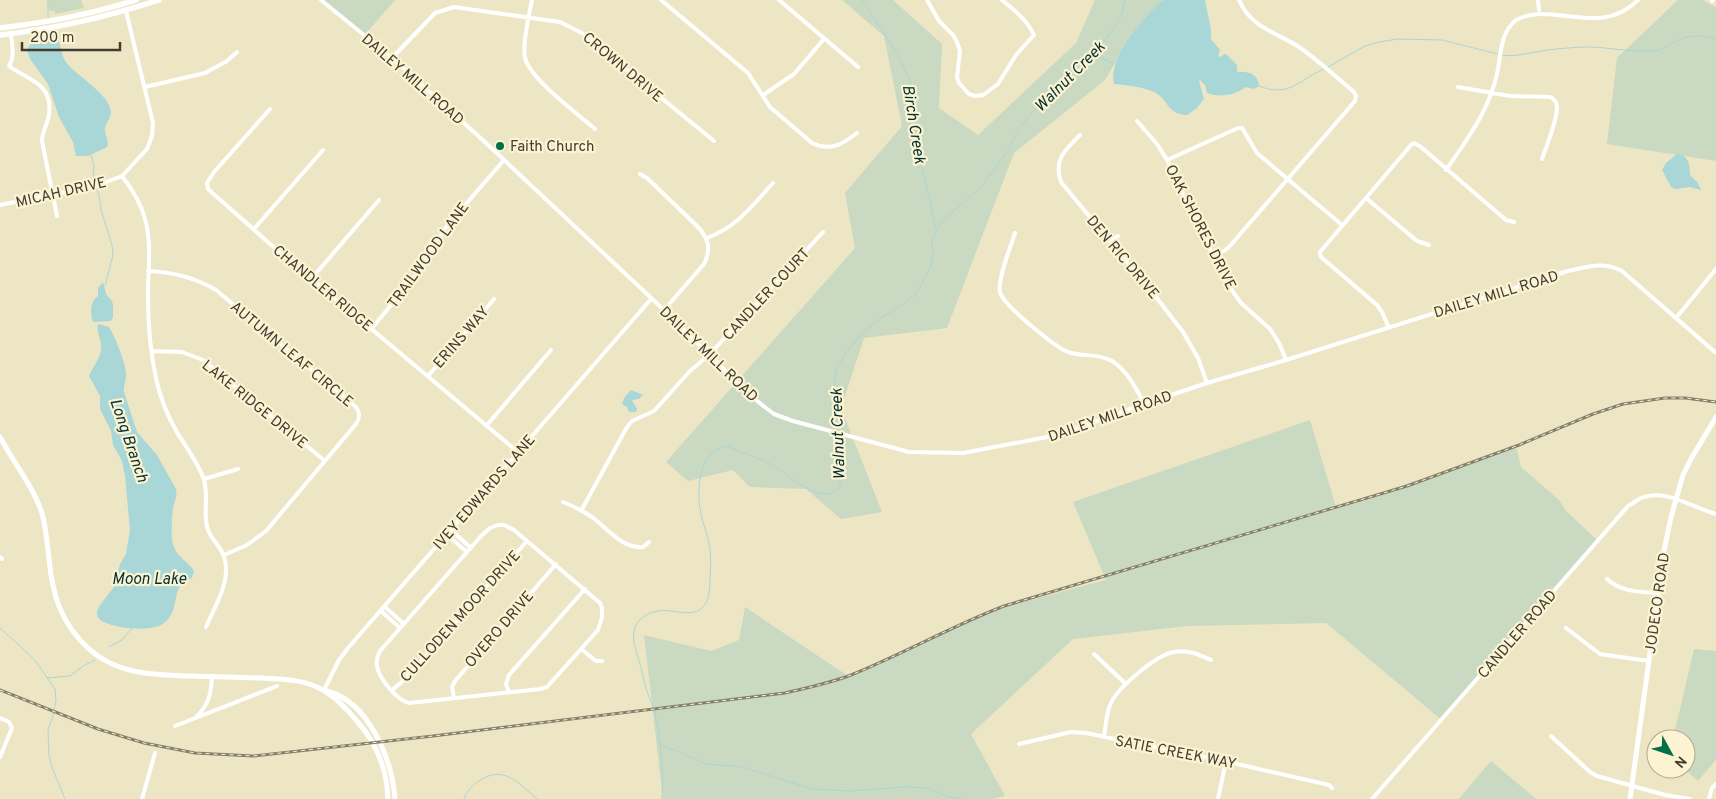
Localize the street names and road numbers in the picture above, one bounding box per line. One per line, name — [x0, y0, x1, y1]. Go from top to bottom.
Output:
street label: CROWN DRIVE — [578, 29, 666, 107]
street label: DAILEY MILL ROAD — [357, 30, 467, 130]
street label: OAK SHORES DRIVE — [1160, 162, 1239, 293]
street label: MICAH DRIVE — [14, 174, 108, 213]
street label: TRAILWOOD LANE — [384, 199, 474, 313]
street label: DEN RIC DRIVE — [1081, 212, 1162, 304]
street label: CHANDLER RIDGE — [268, 242, 376, 337]
street label: CANDLER COURT — [719, 245, 815, 345]
street label: DAILEY MILL ROAD — [1432, 267, 1561, 324]
street label: AUTUMN LEAF CIRCLE — [226, 298, 357, 412]
street label: ERINS WAY — [430, 303, 495, 373]
street label: DAILEY MILL ROAD — [655, 303, 761, 407]
street label: LAKE RIDGE DRIVE — [197, 357, 311, 454]
street label: DAILEY MILL ROAD — [1046, 387, 1175, 448]
street label: IVEY EDWARDS LANE — [430, 432, 540, 554]
street label: CULLODEN MOOR DRIVE — [397, 547, 525, 687]
street label: JODECO ROAD — [1642, 551, 1675, 655]
street label: CANDLER ROAD — [1474, 587, 1562, 683]
street label: OVERO DRIVE — [462, 588, 539, 672]
street label: SATIE CREEK WAY — [1113, 732, 1238, 775]

